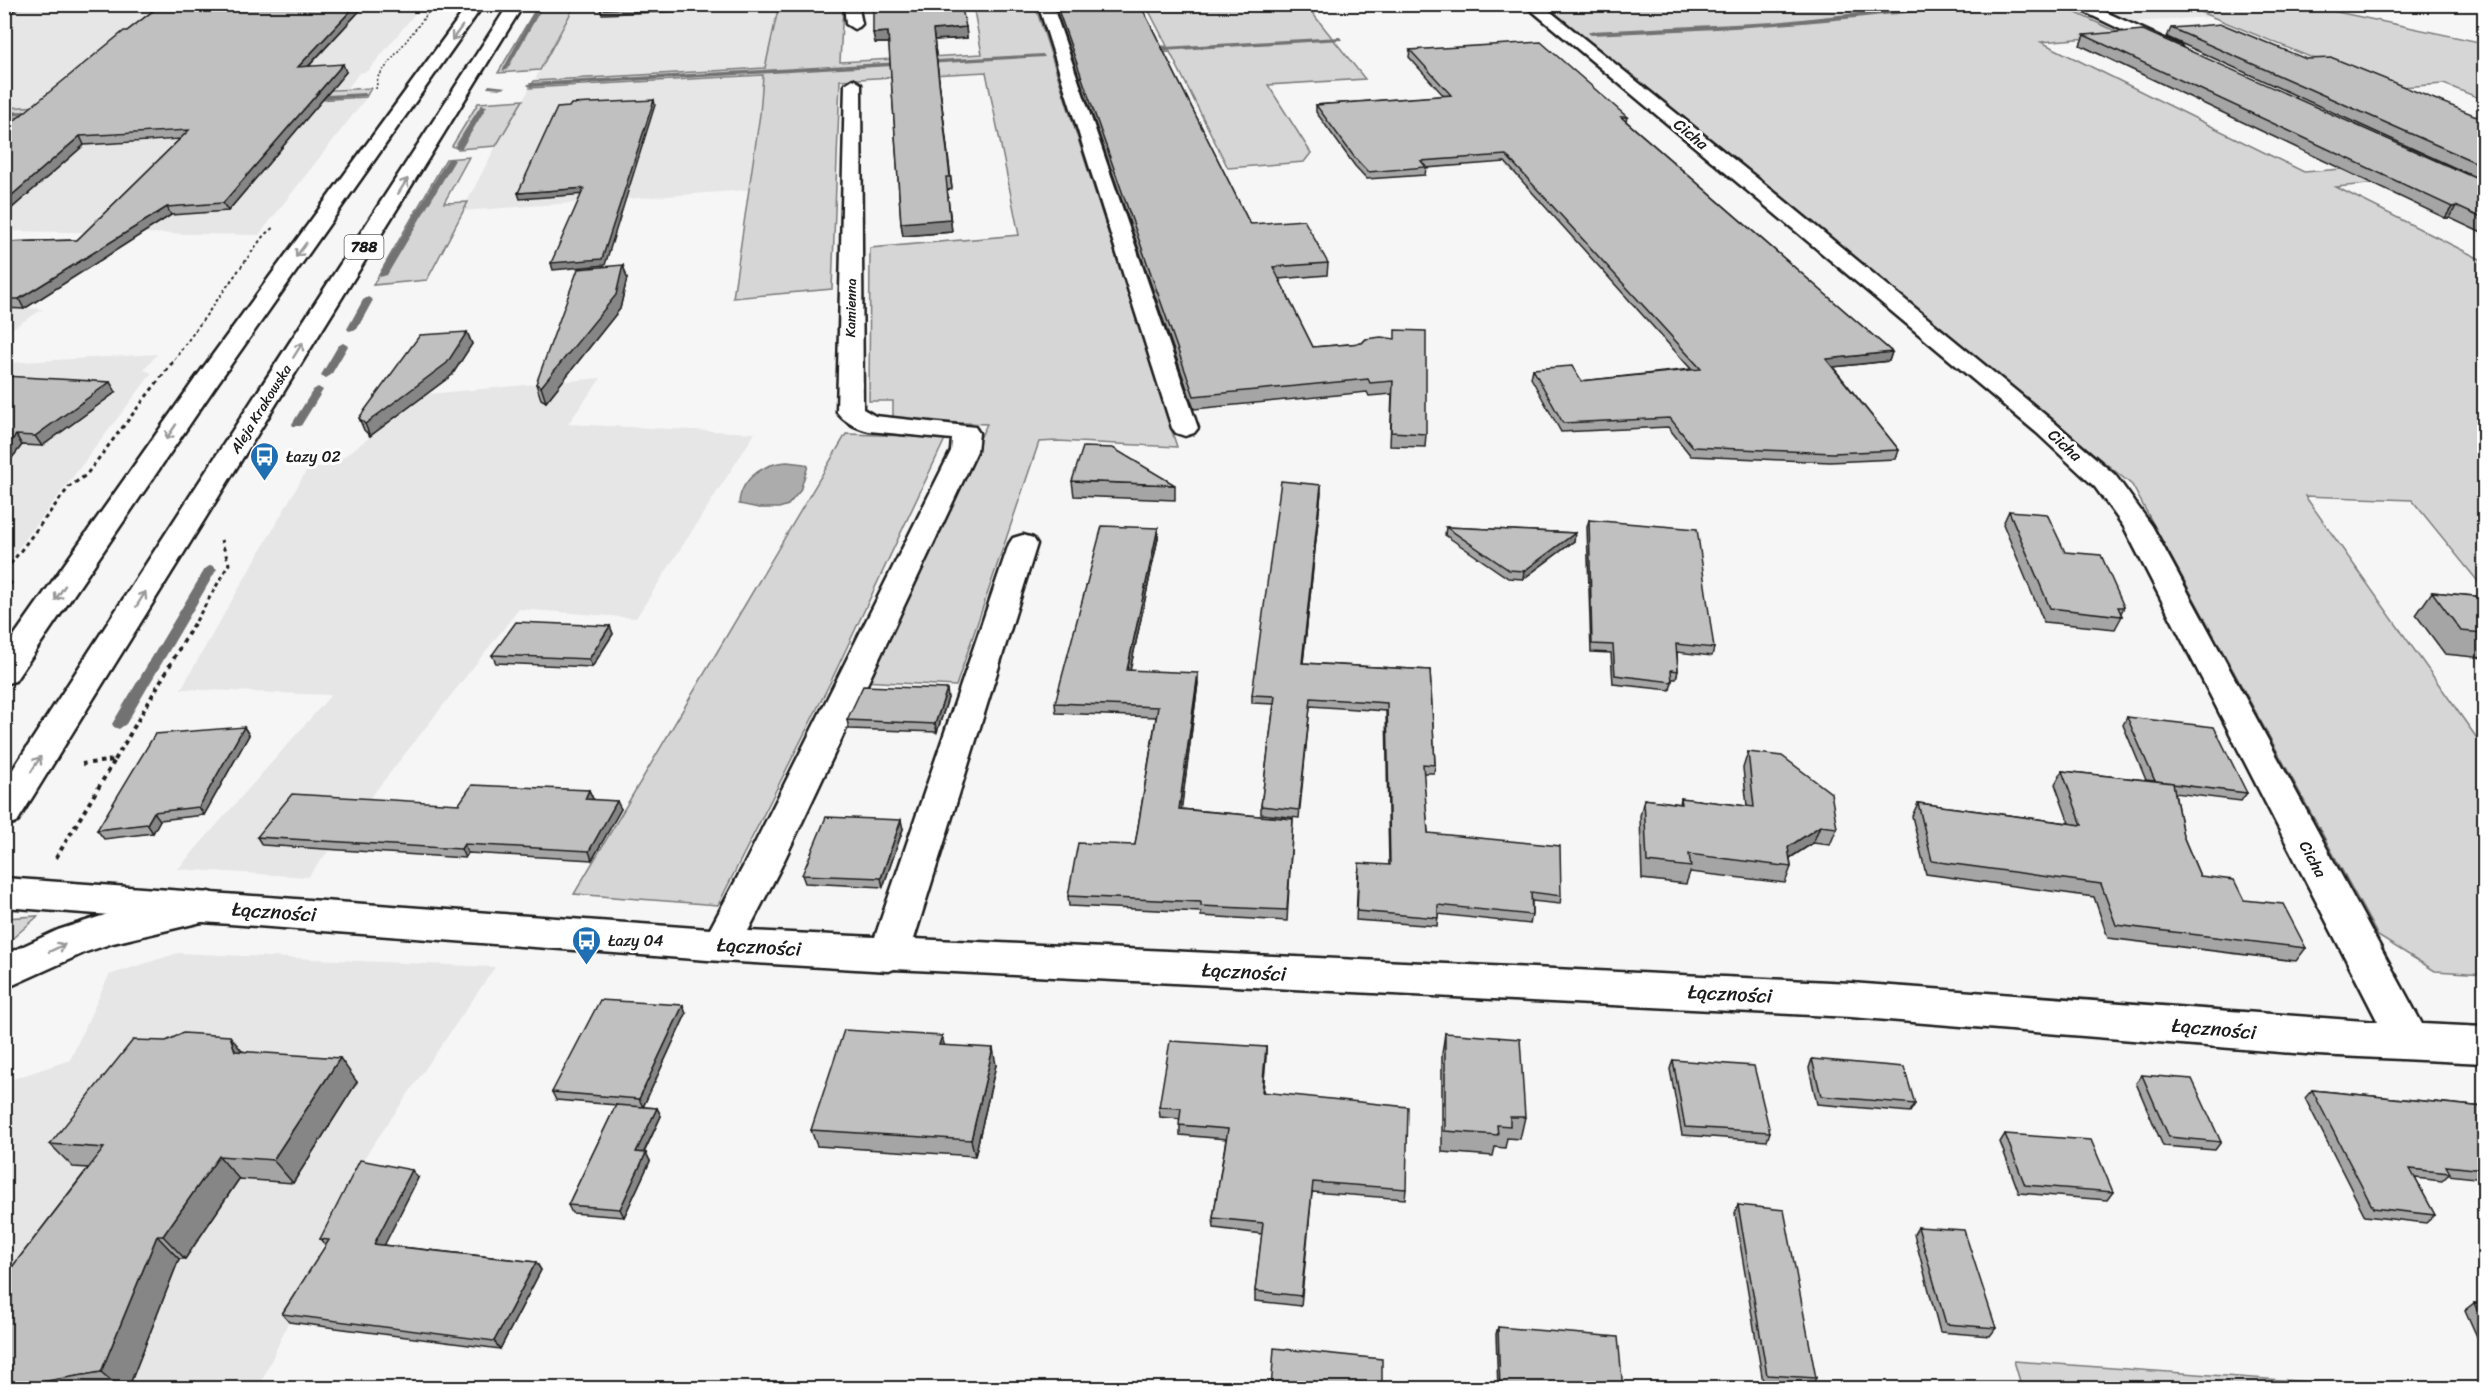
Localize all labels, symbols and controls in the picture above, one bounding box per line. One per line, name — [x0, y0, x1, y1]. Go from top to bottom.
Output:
one-way arrow — [451, 24, 463, 40]
street label: Cicha — [1667, 111, 1716, 158]
one-way arrow — [397, 178, 409, 195]
road number: 788 — [344, 235, 384, 259]
one-way arrow — [294, 242, 307, 258]
street label: Kamienna — [838, 278, 864, 338]
one-way arrow — [292, 342, 305, 359]
street label: Aleja Krakowska — [223, 359, 299, 459]
street label: Cicha — [2041, 421, 2090, 469]
one-way arrow — [165, 423, 177, 440]
bus stop icon: Łazy 02 — [249, 440, 281, 482]
place label: Łazy 02 — [286, 442, 341, 471]
one-way arrow — [54, 584, 66, 600]
one-way arrow — [134, 591, 147, 608]
one-way arrow — [31, 756, 43, 773]
street label: Cicha — [2291, 835, 2335, 884]
street label: Łączności — [231, 892, 319, 933]
bus stop icon: Łazy 04 — [571, 924, 603, 966]
place label: Łazy 04 — [608, 926, 664, 955]
street label: Łączności — [716, 927, 804, 967]
one-way arrow — [48, 941, 66, 953]
street label: Łączności — [1201, 952, 1289, 992]
street label: Łączności — [1687, 974, 1775, 1014]
street label: Łączności — [2170, 1008, 2259, 1050]

